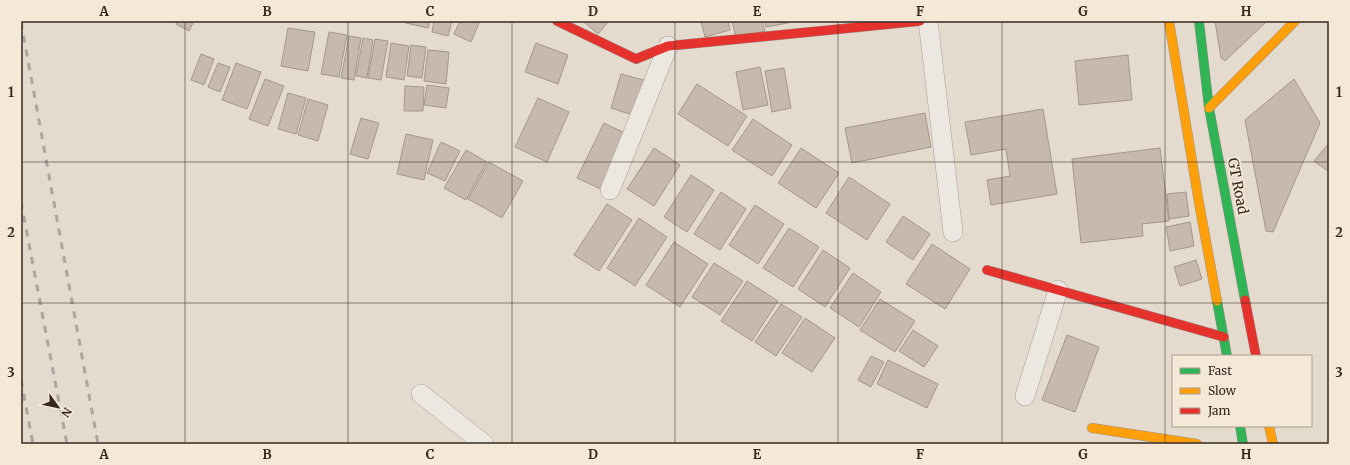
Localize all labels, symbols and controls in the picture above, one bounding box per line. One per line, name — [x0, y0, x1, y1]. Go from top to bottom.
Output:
text: A — [98, 3, 109, 20]
text: B — [262, 3, 272, 20]
text: C — [426, 3, 435, 20]
text: D — [588, 3, 598, 20]
text: E — [753, 3, 762, 20]
text: F — [916, 3, 924, 20]
text: G — [1078, 3, 1088, 20]
text: H — [1241, 3, 1252, 20]
text: 1 — [8, 84, 14, 101]
text: 1 — [1336, 84, 1342, 101]
street label: GT Road — [1224, 156, 1252, 216]
text: 2 — [7, 224, 15, 241]
text: 2 — [1335, 224, 1343, 241]
legend — [1172, 355, 1312, 427]
text: Fast — [1208, 363, 1232, 378]
text: 3 — [7, 364, 15, 381]
text: 3 — [1335, 364, 1343, 381]
text: Slow — [1208, 383, 1237, 398]
north arrow — [38, 387, 78, 427]
text: Jam — [1207, 403, 1231, 418]
text: N — [58, 405, 75, 420]
text: A — [98, 446, 109, 463]
text: B — [262, 446, 272, 463]
text: C — [426, 446, 435, 463]
text: D — [588, 446, 598, 463]
text: E — [753, 446, 762, 463]
text: F — [916, 446, 924, 463]
text: G — [1078, 446, 1088, 463]
text: H — [1241, 446, 1252, 463]

